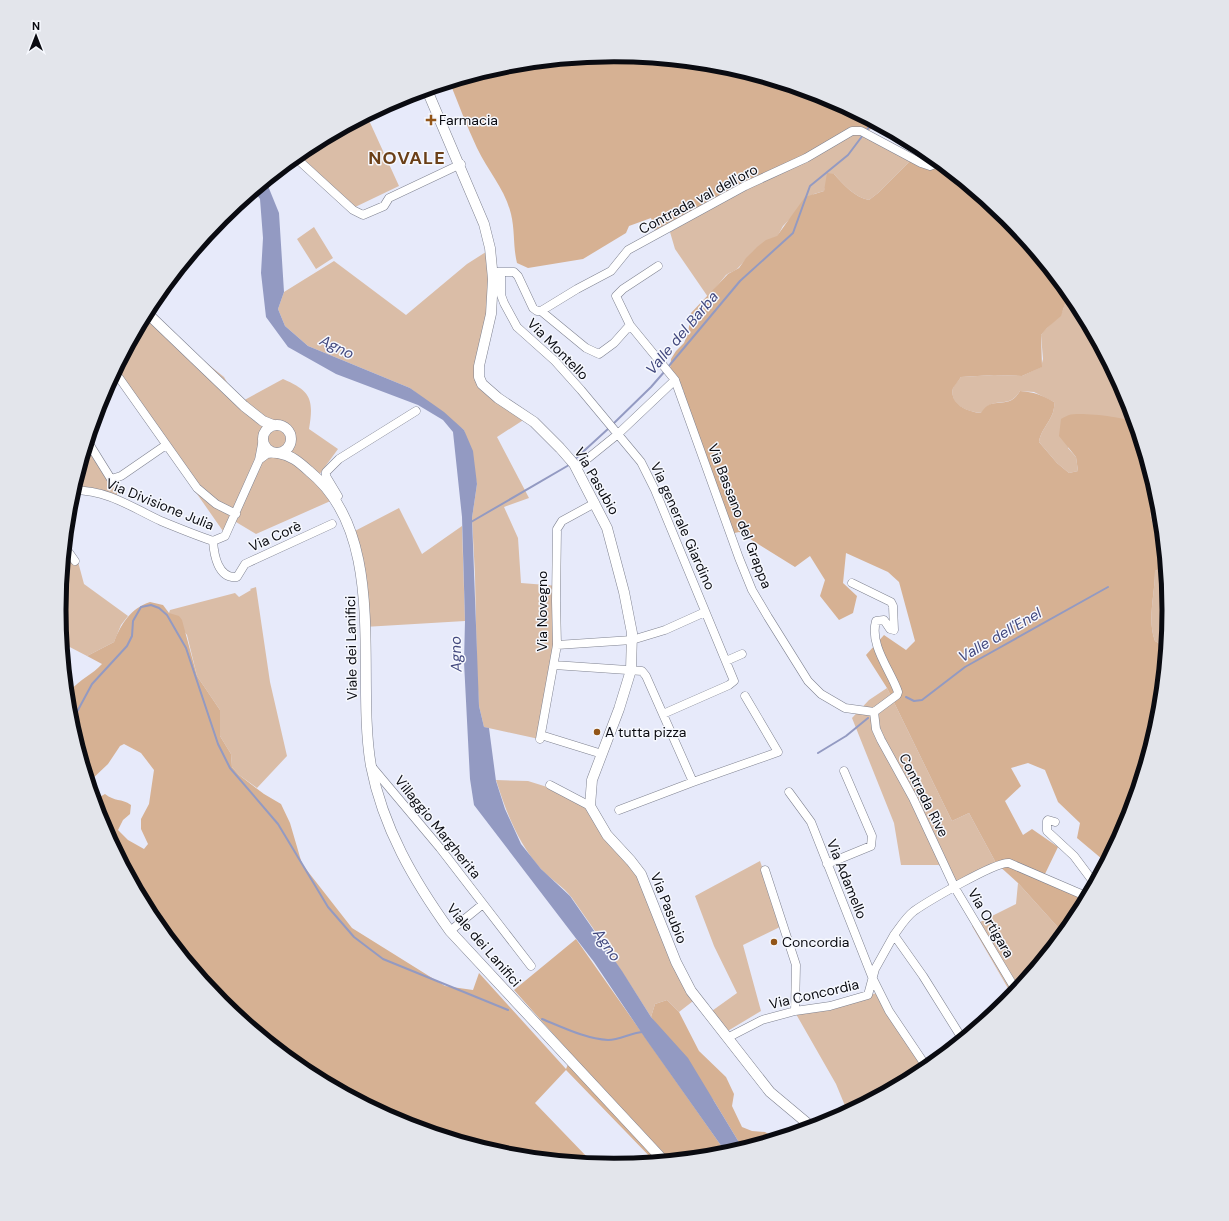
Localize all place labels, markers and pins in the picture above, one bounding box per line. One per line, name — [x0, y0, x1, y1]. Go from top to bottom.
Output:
place label: Farmacia — [439, 111, 498, 129]
marker: Farmacia — [426, 115, 436, 125]
place label: A tutta pizza — [605, 723, 686, 741]
marker: A tutta pizza — [592, 727, 602, 737]
place label: Concordia — [782, 933, 849, 951]
marker: Concordia — [769, 937, 779, 947]

